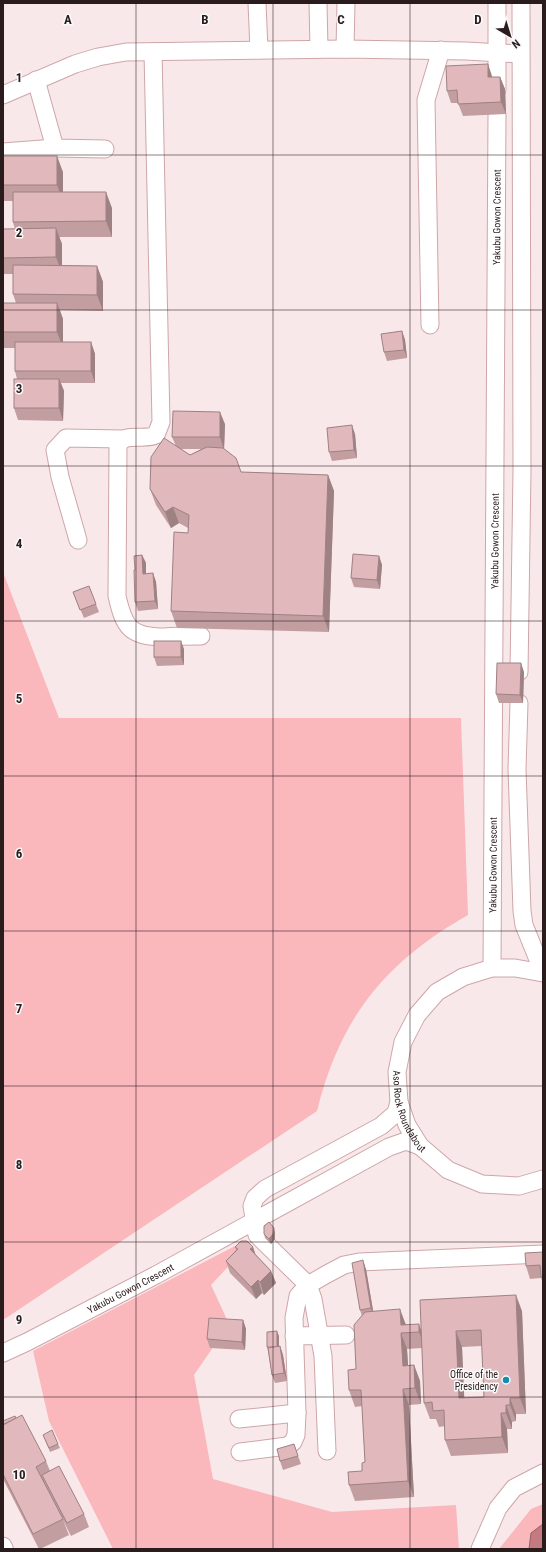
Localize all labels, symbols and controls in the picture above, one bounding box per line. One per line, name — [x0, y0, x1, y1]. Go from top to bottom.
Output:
text: A — [64, 12, 72, 27]
text: B — [201, 12, 209, 27]
text: C — [337, 12, 345, 27]
text: D — [474, 12, 482, 27]
north arrow — [490, 16, 530, 56]
text: N — [509, 36, 523, 51]
text: 1 — [16, 70, 22, 85]
street label: Yakubu Gowon Crescent — [491, 169, 503, 265]
text: 2 — [16, 225, 23, 240]
text: 3 — [16, 381, 22, 396]
street label: Yakubu Gowon Crescent — [489, 493, 501, 589]
text: 4 — [16, 536, 23, 551]
text: 5 — [16, 691, 23, 706]
street label: Yakubu Gowon Crescent — [487, 817, 499, 913]
text: 6 — [16, 846, 23, 861]
text: 7 — [16, 1001, 23, 1016]
street label: Aso Rock Roundabout — [391, 1070, 428, 1155]
text: 8 — [16, 1157, 22, 1172]
street label: Yakubu Gowon Crescent — [86, 1261, 176, 1316]
text: 9 — [16, 1312, 22, 1327]
place label: Office of the Presidency — [450, 1369, 498, 1392]
marker: Office of the Presidency — [501, 1375, 511, 1385]
text: 10 — [12, 1467, 26, 1482]

